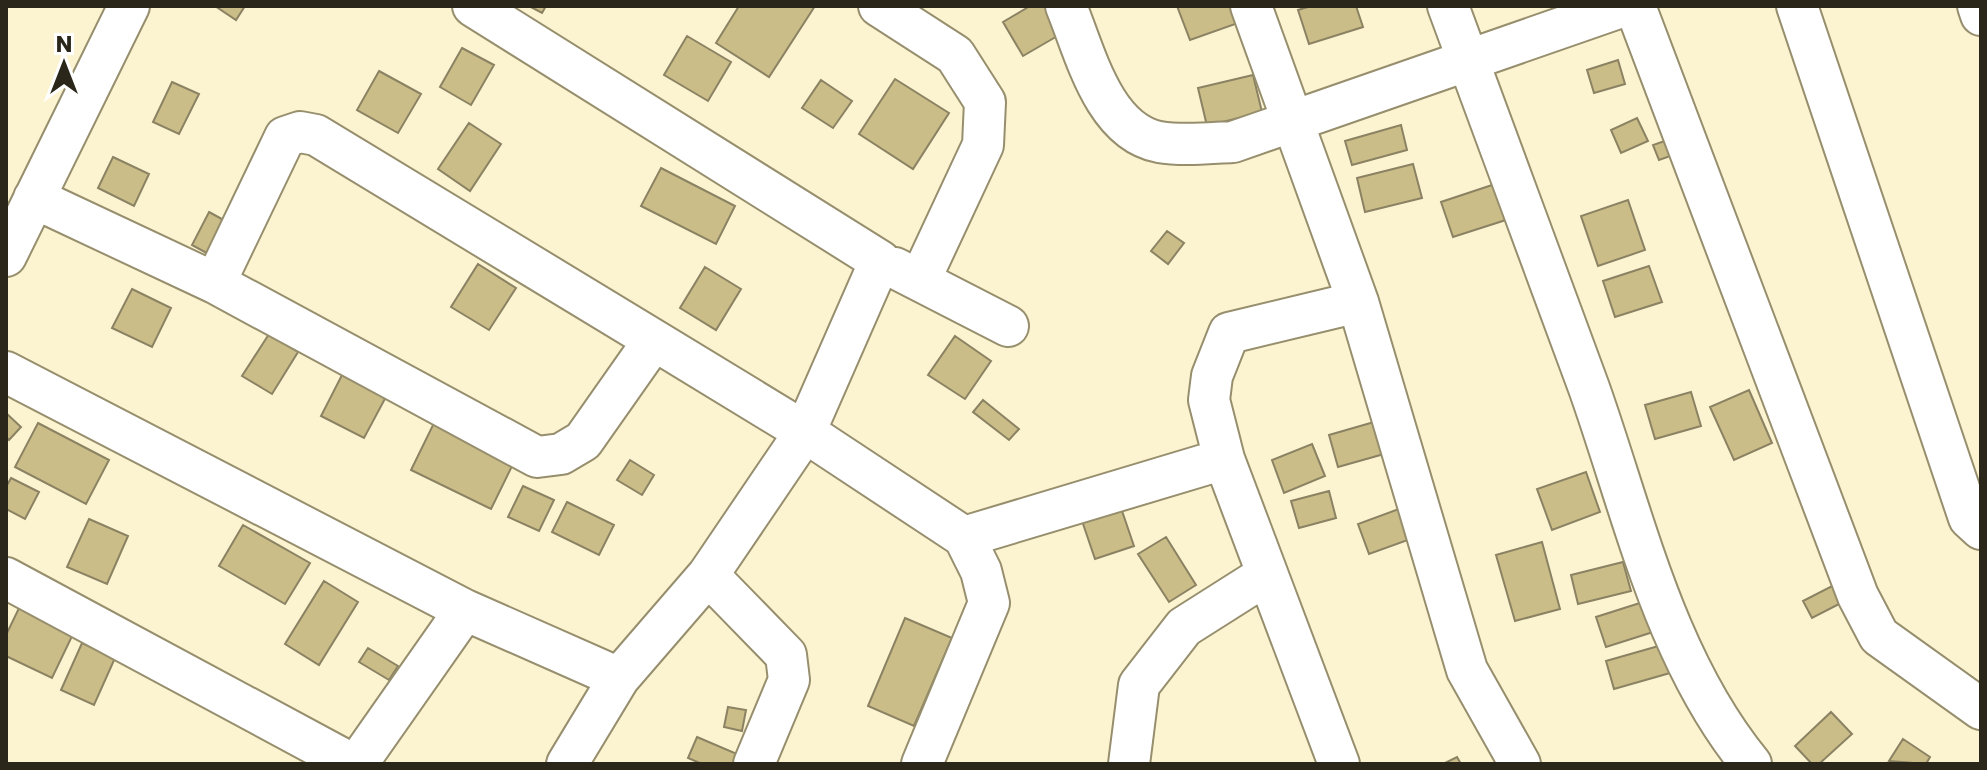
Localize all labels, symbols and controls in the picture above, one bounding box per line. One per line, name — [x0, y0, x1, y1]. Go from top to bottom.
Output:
north arrow — [24, 24, 104, 104]
text: N — [56, 29, 72, 60]

